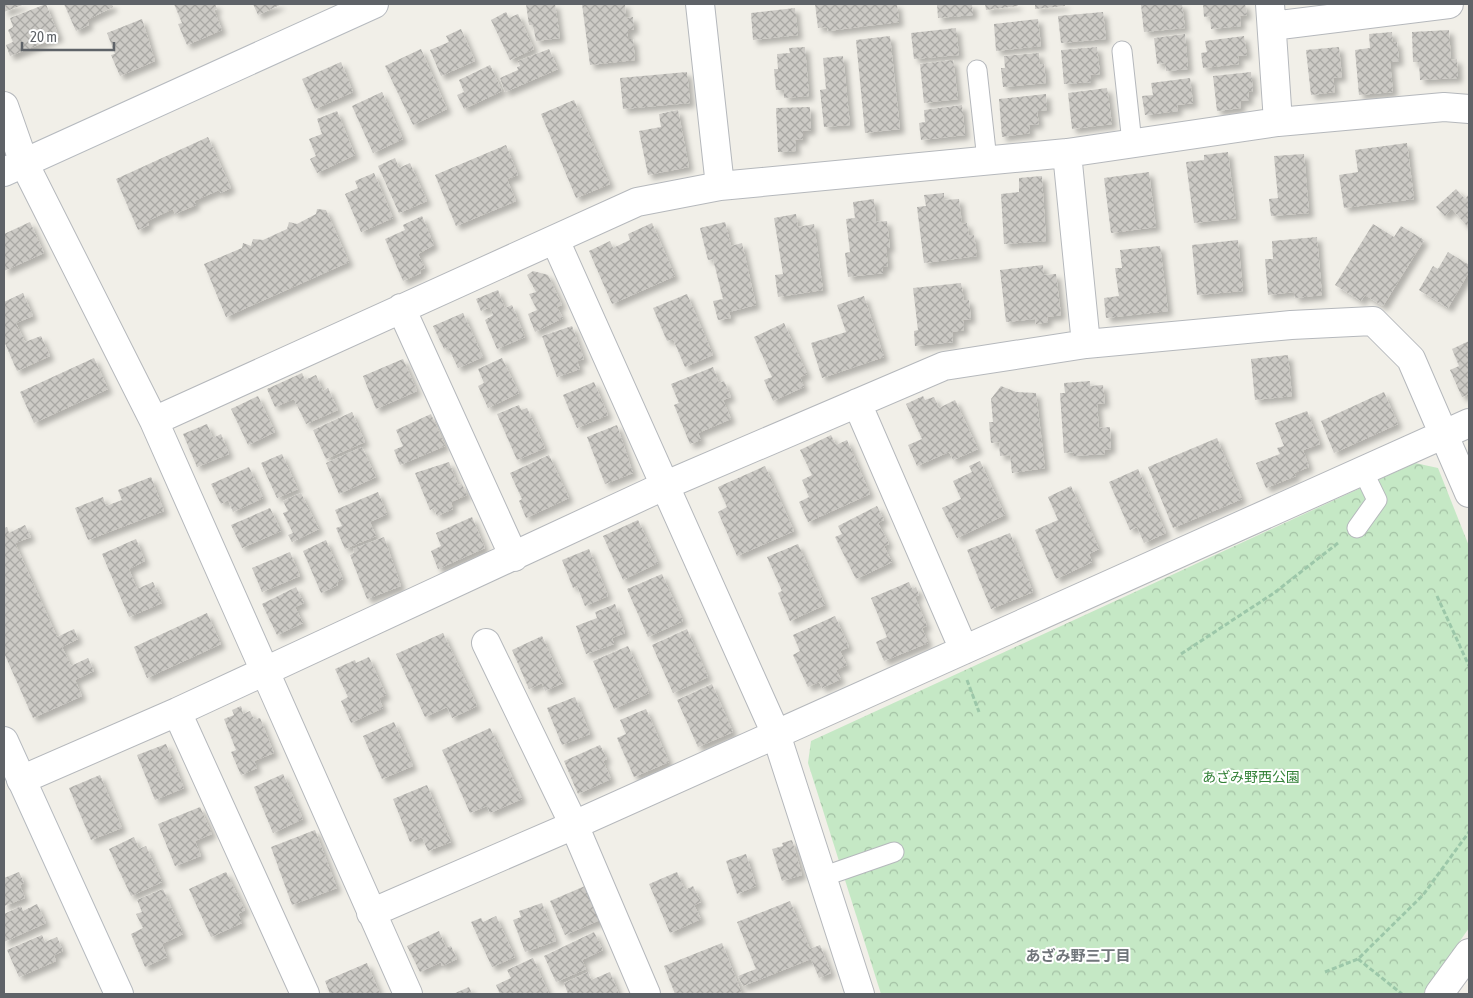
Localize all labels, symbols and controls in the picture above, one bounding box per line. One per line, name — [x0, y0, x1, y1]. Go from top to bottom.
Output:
scale bar — [22, 20, 115, 52]
text: 20 m — [30, 28, 57, 45]
park label: あざみ野西公園 — [1202, 769, 1300, 785]
district label: あざみ野三丁目 — [1025, 947, 1131, 964]

